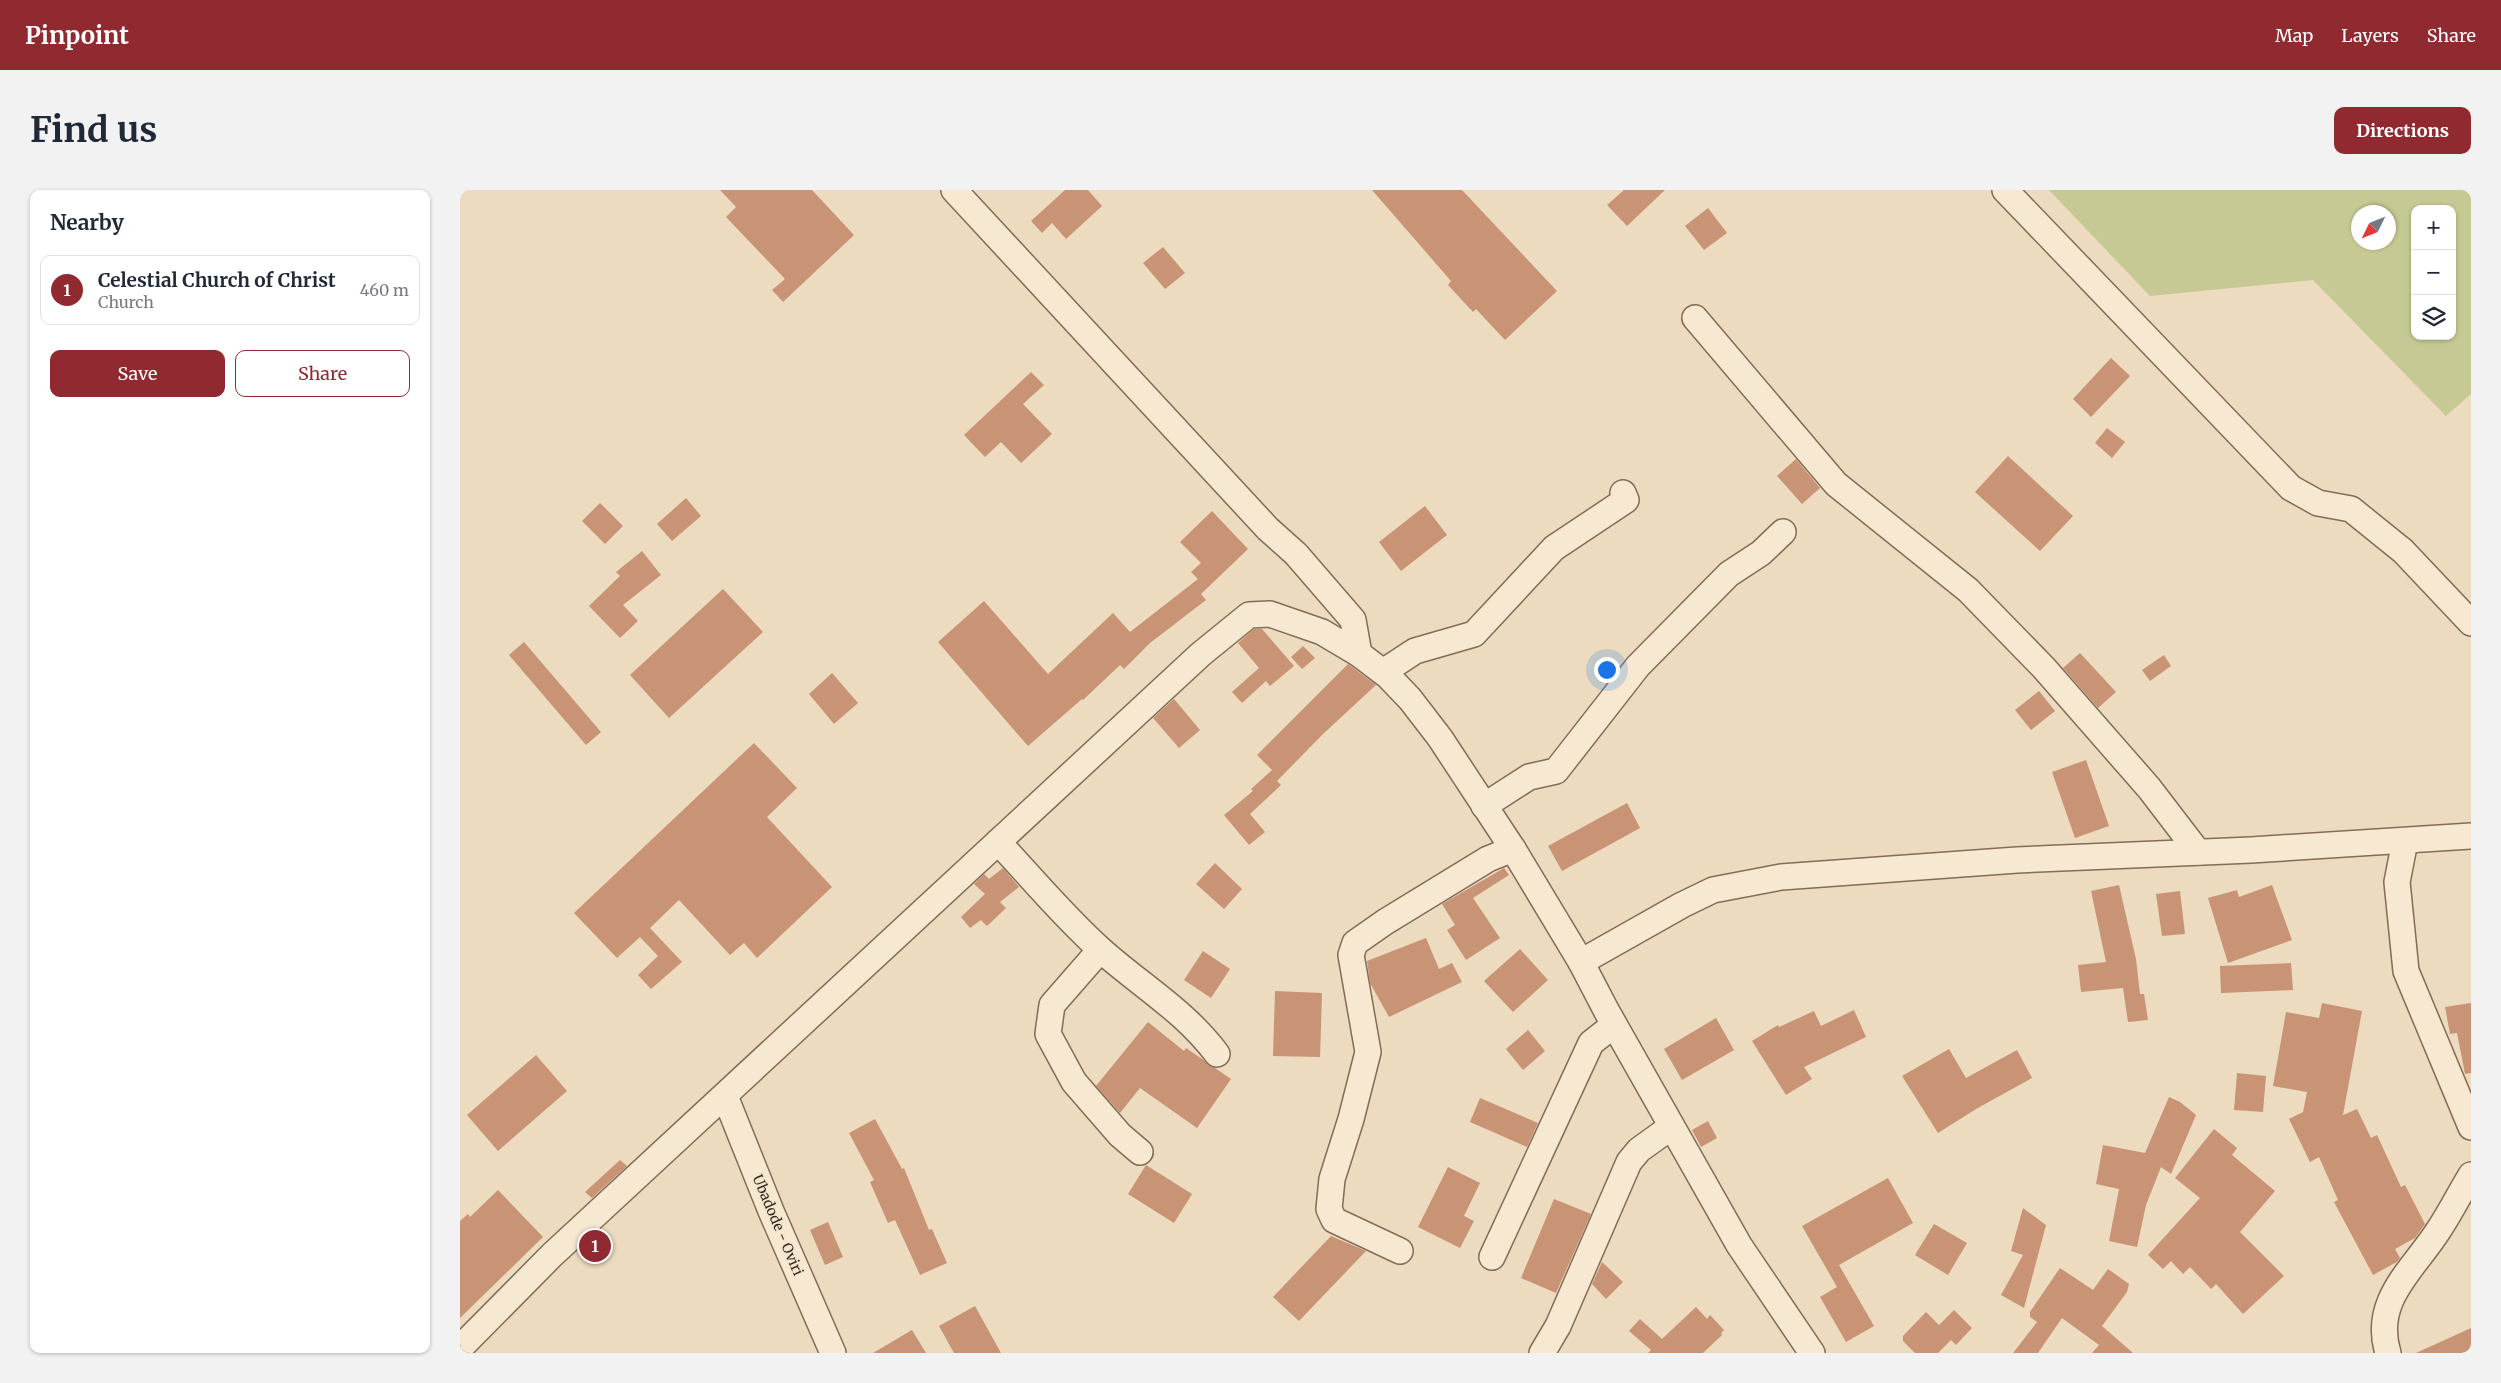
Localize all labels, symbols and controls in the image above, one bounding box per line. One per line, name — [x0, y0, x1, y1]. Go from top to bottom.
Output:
text: Pinpoint — [25, 20, 129, 51]
text: Map — [2275, 24, 2313, 47]
text: Layers — [2341, 24, 2399, 47]
text: Share — [2427, 24, 2476, 47]
button: Directions — [2334, 107, 2471, 154]
text: Find us — [30, 108, 157, 152]
north arrow — [2351, 205, 2396, 250]
map controls — [2411, 205, 2456, 340]
button: + — [2411, 205, 2456, 250]
text: Nearby — [50, 209, 124, 236]
button: − — [2411, 250, 2456, 295]
text: Celestial Church of Christ — [98, 268, 336, 292]
text: 1 — [63, 280, 71, 300]
text: 460 m — [360, 280, 409, 300]
text: Church — [98, 292, 154, 312]
button: layers — [2411, 295, 2456, 340]
button: Save — [50, 350, 225, 397]
button: Share — [235, 350, 410, 397]
your location — [1594, 657, 1620, 683]
street label: Ubadode - Oviri — [749, 1172, 808, 1279]
pin: 1 — [579, 1227, 611, 1265]

